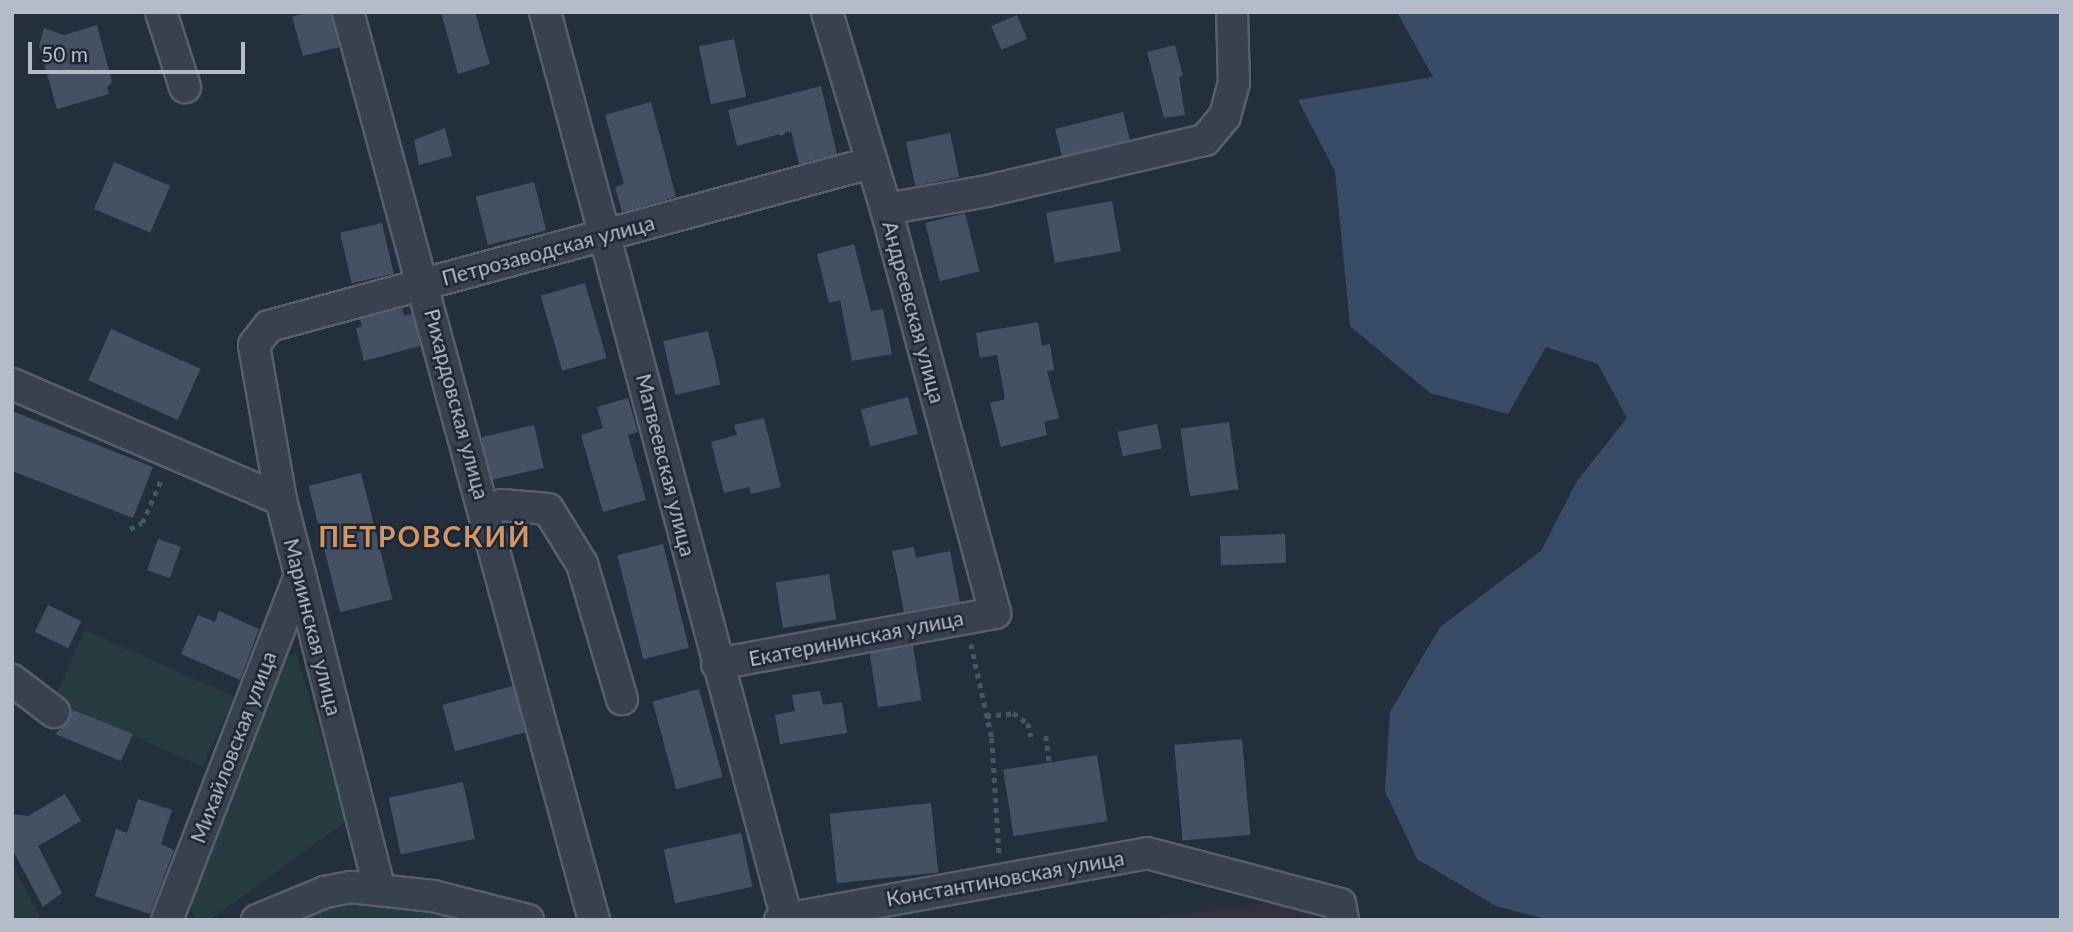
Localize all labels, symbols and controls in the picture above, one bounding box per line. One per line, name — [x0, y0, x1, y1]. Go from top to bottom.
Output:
scale bar — [32, 28, 248, 72]
text: 50 m — [41, 41, 88, 66]
street label: Петрозаводская улица — [439, 209, 657, 291]
street label: Андреевская улица — [878, 218, 950, 406]
street label: Рихардовская улица — [419, 306, 495, 502]
street label: Матвеевская улица — [631, 371, 701, 559]
district label: ПЕТРОВСКИЙ — [320, 519, 530, 553]
street label: Мариинская улица — [279, 536, 347, 718]
street label: Екатерининская улица — [747, 605, 965, 671]
street label: Михайловская улица — [185, 648, 281, 846]
street label: Константиновская улица — [884, 845, 1126, 911]

